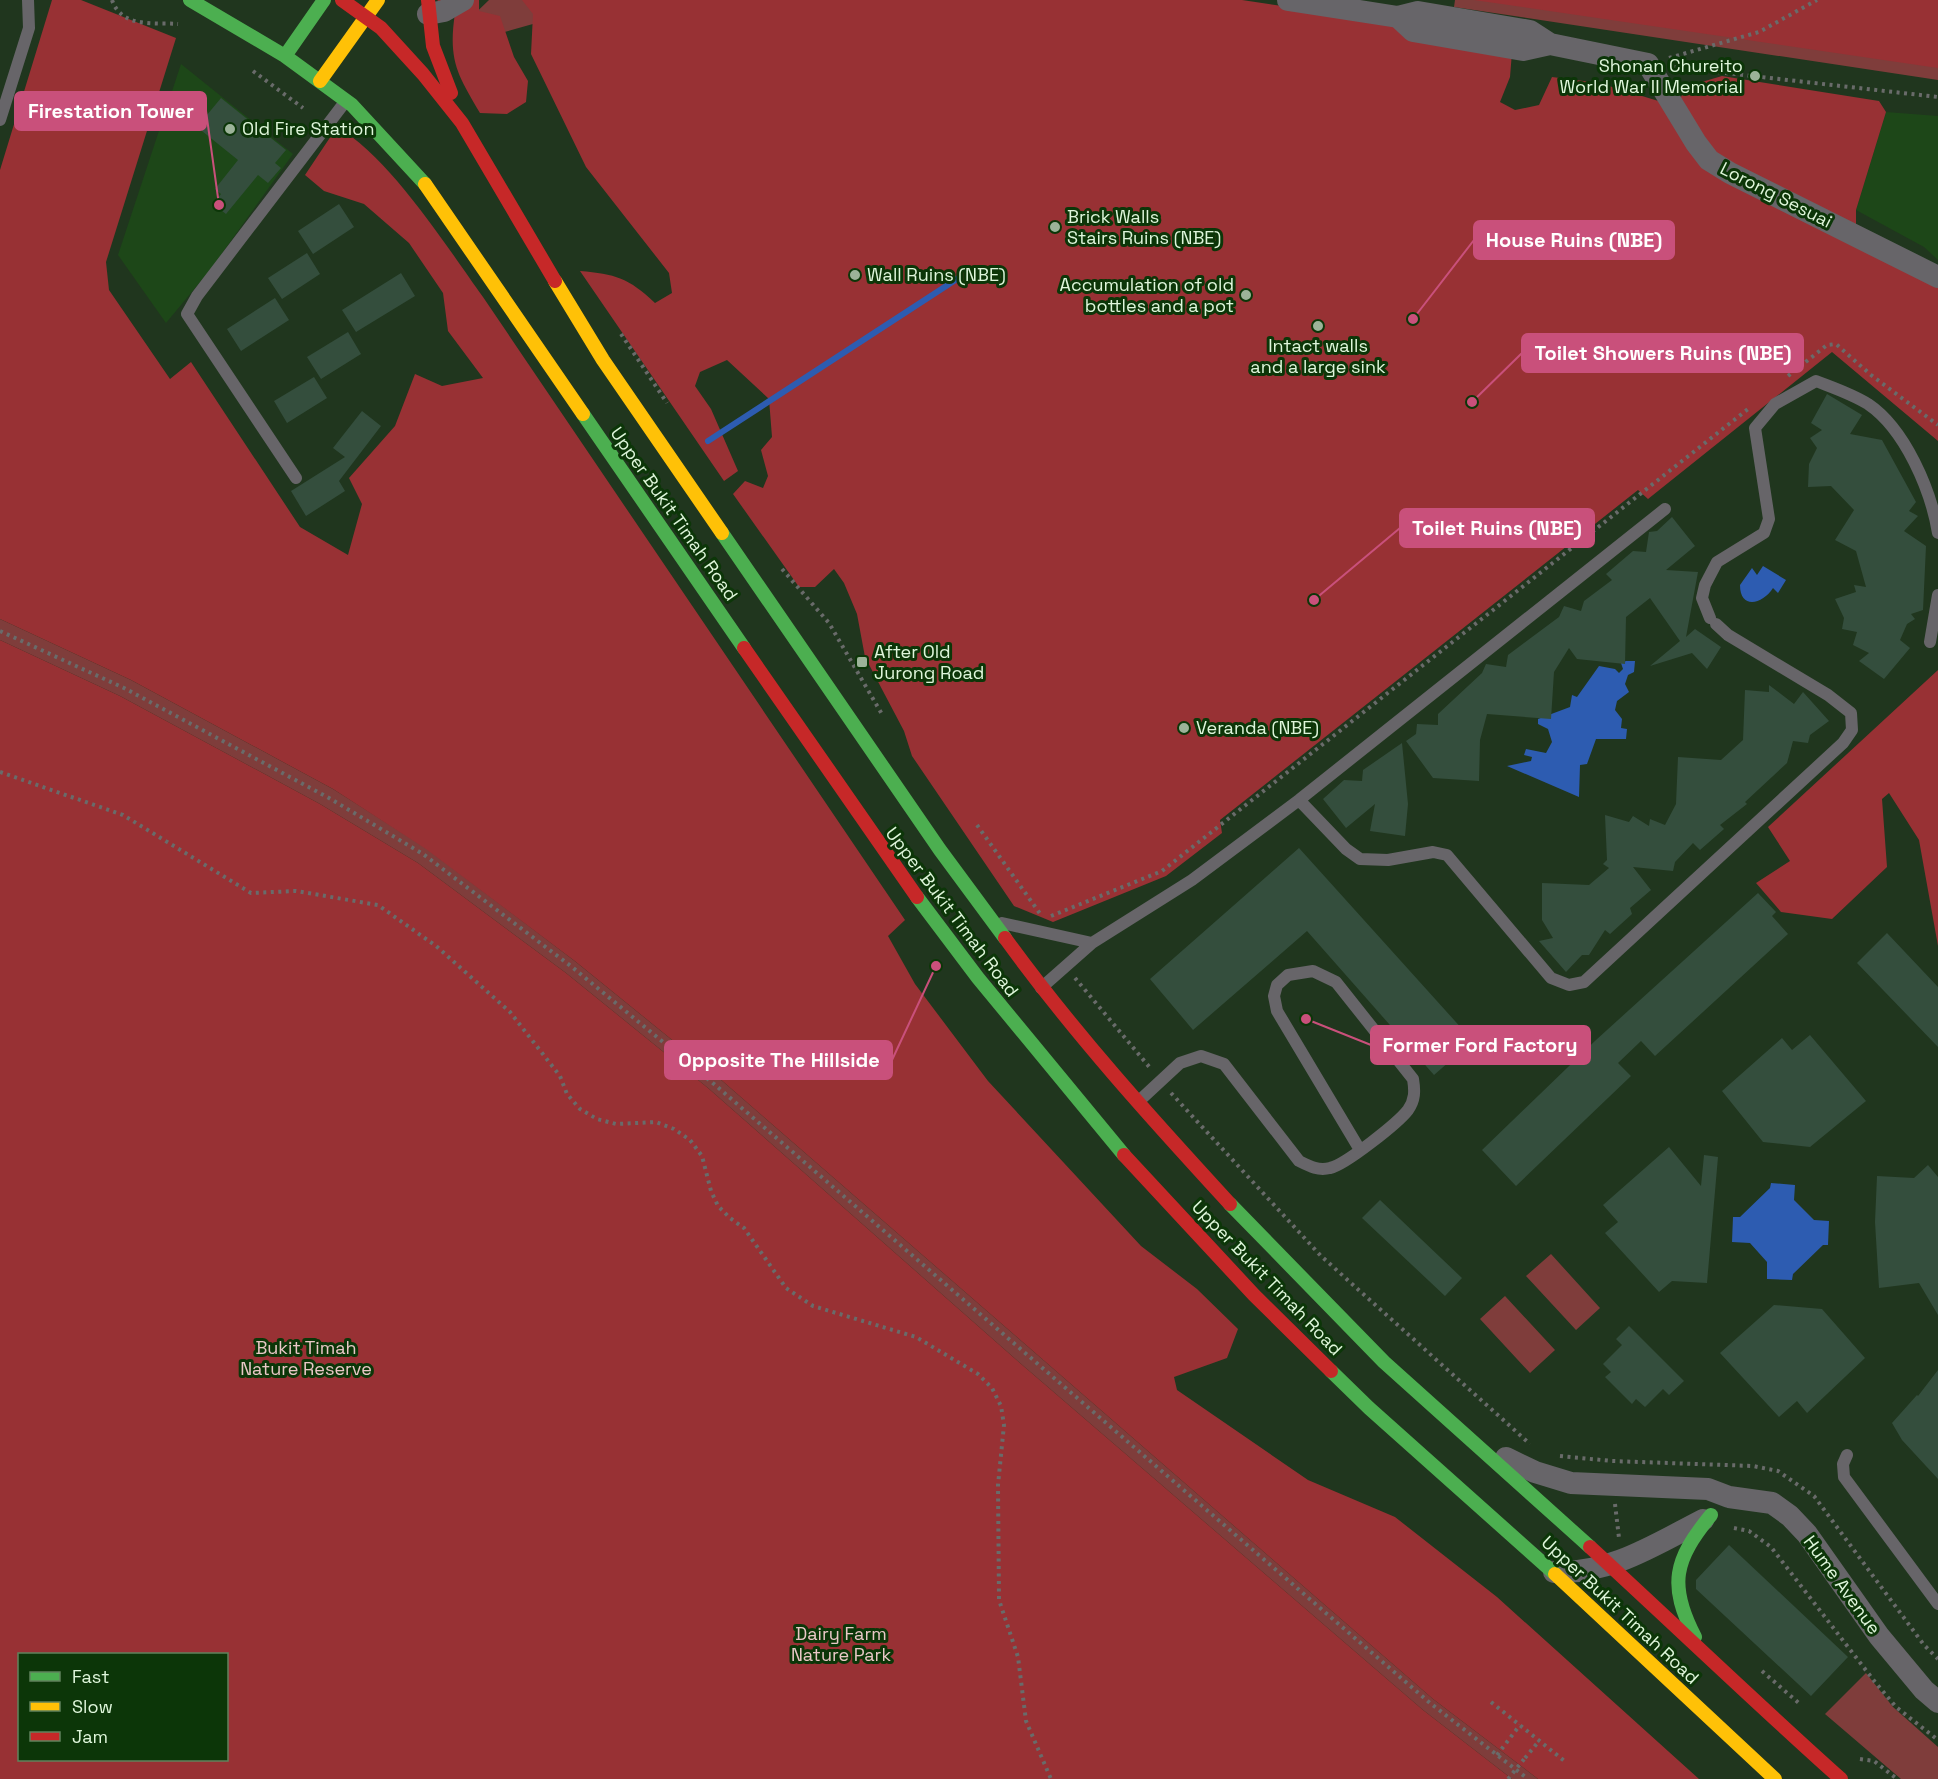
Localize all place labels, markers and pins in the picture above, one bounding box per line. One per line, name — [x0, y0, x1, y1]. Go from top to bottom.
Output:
place label: Shonan Chureito World War II Memorial — [1560, 54, 1743, 98]
marker: Shonan Chureito World War II Memorial — [1748, 69, 1762, 83]
callout: Firestation Tower — [15, 92, 206, 130]
place label: Old Fire Station — [242, 117, 374, 140]
marker: Old Fire Station — [223, 122, 237, 136]
place label: Brick Walls Stairs Ruins (NBE) — [1067, 205, 1221, 249]
marker: Brick Walls Stairs Ruins (NBE) — [1048, 220, 1062, 234]
callout: House Ruins (NBE) — [1474, 221, 1674, 259]
place label: Wall Ruins (NBE) — [867, 263, 1006, 286]
marker: Wall Ruins (NBE) — [848, 268, 862, 282]
place label: Accumulation of old bottles and a pot — [1060, 273, 1234, 317]
marker: Accumulation of old bottles and a pot — [1239, 288, 1253, 302]
marker: Intact walls and a large sink — [1311, 319, 1325, 333]
place label: Intact walls and a large sink — [1250, 334, 1386, 378]
callout: Toilet Showers Ruins (NBE) — [1522, 334, 1803, 372]
callout: Toilet Ruins (NBE) — [1400, 509, 1594, 547]
place label: After Old Jurong Road — [874, 640, 984, 684]
marker: After Old Jurong Road — [855, 655, 869, 669]
place label: Veranda (NBE) — [1196, 716, 1319, 739]
marker: Veranda (NBE) — [1177, 721, 1191, 735]
callout: Former Ford Factory — [1371, 1026, 1590, 1064]
callout: Opposite The Hillside — [665, 1041, 892, 1079]

